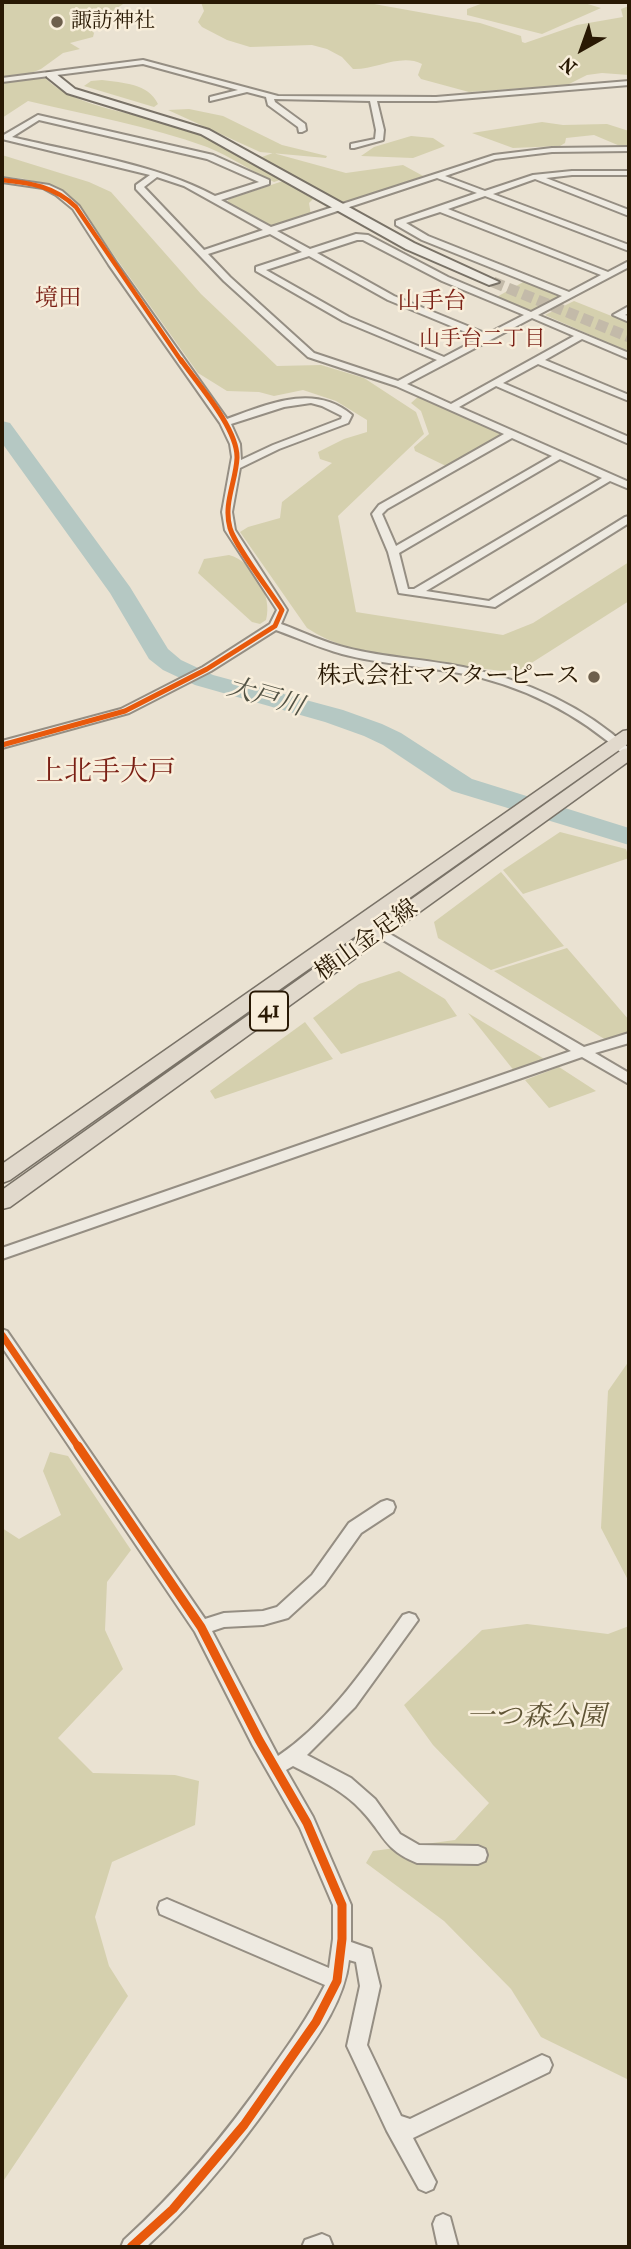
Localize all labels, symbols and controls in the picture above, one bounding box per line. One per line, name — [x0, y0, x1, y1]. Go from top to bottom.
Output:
place label: 諏訪神社 — [71, 9, 155, 35]
marker: 諏訪神社 — [49, 14, 65, 30]
north arrow — [547, 14, 617, 84]
text: N — [556, 52, 581, 78]
district label: 境田 — [35, 285, 81, 313]
district label: 山手台 — [398, 288, 466, 316]
district label: 山手台二丁目 — [419, 327, 545, 353]
place label: 株式会社マスターピース — [317, 663, 580, 691]
marker: 株式会社マスターピース — [586, 669, 602, 685]
water label: 大戸川 — [223, 672, 307, 724]
district label: 上北手大戸 — [36, 756, 176, 790]
street label: 横山金足線 — [310, 894, 424, 988]
road number: 41 — [250, 992, 288, 1030]
park label: 一つ森公園 — [466, 1701, 606, 1735]

